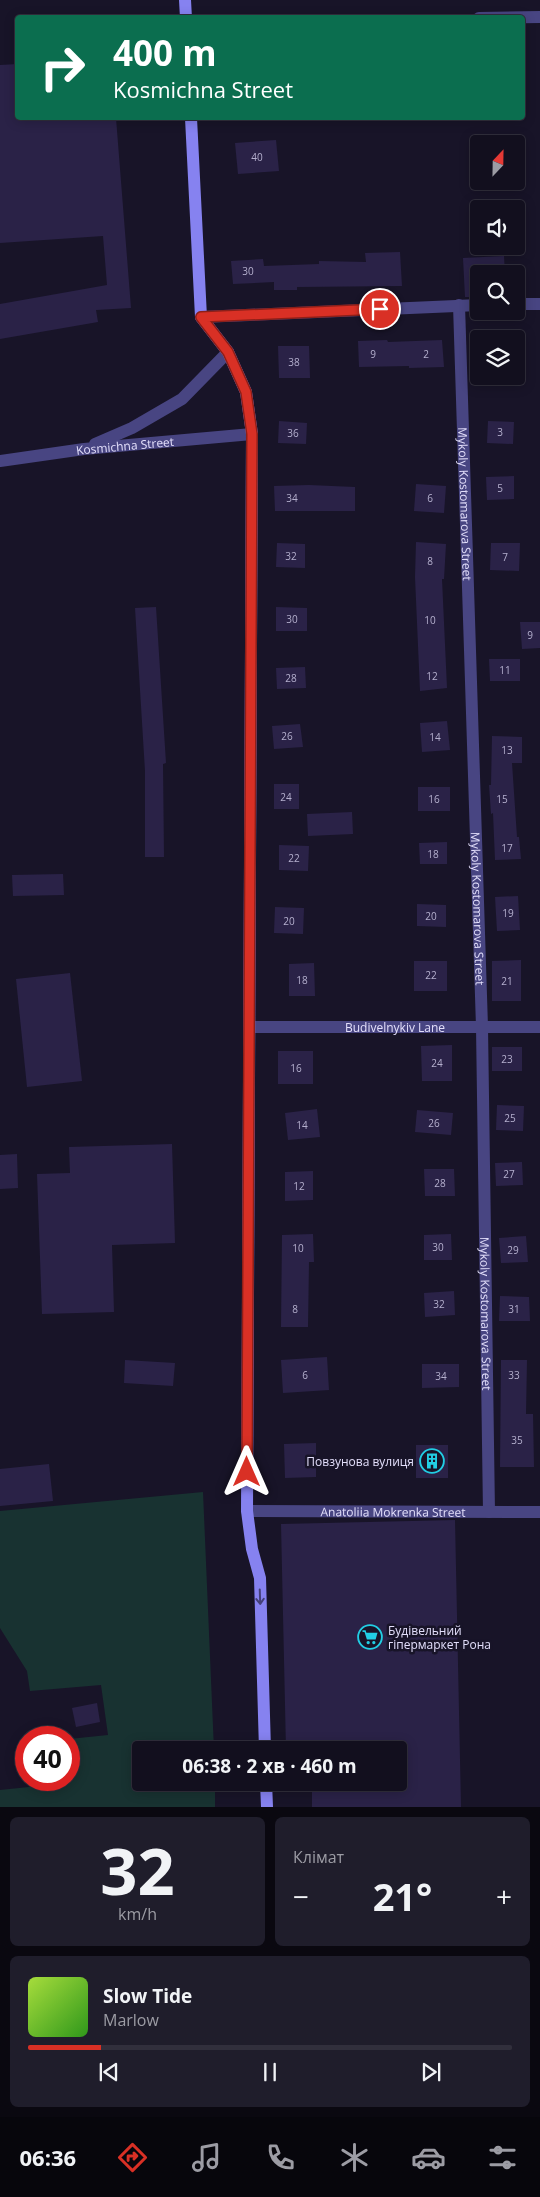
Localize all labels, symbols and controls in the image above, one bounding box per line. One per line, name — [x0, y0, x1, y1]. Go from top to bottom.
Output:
text: 400 m — [113, 29, 217, 76]
icon: right — [30, 35, 95, 100]
text: Kosmichna Street — [113, 74, 293, 104]
north arrow — [470, 135, 525, 190]
map controls — [470, 135, 525, 385]
house number: 40 — [251, 150, 263, 164]
button: sound — [470, 200, 525, 255]
house number: 30 — [242, 264, 254, 278]
button: search — [470, 265, 525, 320]
pin — [359, 288, 401, 330]
icon: arrive — [366, 295, 394, 323]
button: layers — [470, 330, 525, 385]
house number: 9 — [370, 347, 376, 361]
house number: 2 — [423, 347, 429, 361]
house number: 38 — [288, 355, 300, 369]
house number: 3 — [497, 425, 503, 439]
house number: 36 — [287, 426, 299, 440]
street label: Mykoly Kostomarova Street — [454, 427, 476, 581]
street label: Kosmichna Street — [75, 433, 175, 459]
house number: 5 — [497, 481, 503, 495]
house number: 34 — [286, 491, 298, 505]
house number: 6 — [427, 491, 433, 505]
house number: 32 — [285, 549, 297, 563]
house number: 7 — [502, 550, 508, 564]
house number: 8 — [427, 554, 433, 568]
house number: 30 — [286, 612, 298, 626]
house number: 10 — [424, 613, 436, 627]
house number: 9 — [527, 628, 533, 642]
house number: 11 — [499, 663, 511, 677]
house number: 12 — [426, 669, 438, 683]
house number: 28 — [285, 671, 297, 685]
house number: 26 — [281, 729, 293, 743]
house number: 14 — [429, 730, 441, 744]
house number: 13 — [501, 743, 513, 757]
house number: 24 — [280, 790, 292, 804]
house number: 16 — [428, 792, 440, 806]
house number: 15 — [496, 792, 508, 806]
street label: Mykoly Kostomarova Street — [467, 832, 489, 986]
house number: 17 — [501, 841, 513, 855]
house number: 18 — [427, 847, 439, 861]
house number: 22 — [288, 851, 300, 865]
house number: 19 — [502, 906, 514, 920]
house number: 20 — [425, 909, 437, 923]
house number: 20 — [283, 914, 295, 928]
house number: 22 — [425, 968, 437, 982]
house number: 18 — [296, 973, 308, 987]
house number: 21 — [501, 974, 513, 988]
street label: Budivelnykiv Lane — [345, 1019, 445, 1036]
house number: 23 — [501, 1052, 513, 1066]
house number: 24 — [431, 1056, 443, 1070]
house number: 16 — [290, 1061, 302, 1075]
house number: 25 — [504, 1111, 516, 1125]
house number: 26 — [428, 1116, 440, 1130]
house number: 14 — [296, 1118, 308, 1132]
house number: 27 — [503, 1167, 515, 1181]
house number: 28 — [434, 1176, 446, 1190]
house number: 12 — [293, 1179, 305, 1193]
street label: Mykoly Kostomarova Street — [477, 1237, 496, 1391]
house number: 30 — [432, 1240, 444, 1254]
house number: 10 — [292, 1241, 304, 1255]
house number: 29 — [507, 1243, 519, 1257]
house number: 32 — [433, 1297, 445, 1311]
house number: 8 — [292, 1302, 298, 1316]
house number: 31 — [508, 1302, 520, 1316]
house number: 6 — [302, 1368, 308, 1382]
house number: 33 — [508, 1368, 520, 1382]
house number: 34 — [435, 1369, 447, 1383]
house number: 35 — [511, 1433, 523, 1447]
position arrow — [220, 1445, 272, 1497]
building icon: Повзунова вулиця — [419, 1448, 445, 1474]
place label: Повзунова вулиця — [306, 1453, 414, 1470]
street label: Anatoliia Mokrenka Street — [320, 1503, 466, 1520]
one-way arrow — [256, 1588, 265, 1604]
place label: Будівельний гіпермаркет Рона — [388, 1622, 491, 1653]
supermarket icon: Будівельний гіпермаркет Рона — [357, 1624, 383, 1650]
speed limit sign: 40 — [15, 1726, 80, 1791]
text: 06:38 · 2 хв · 460 m — [182, 1753, 357, 1779]
text: 32 — [100, 1826, 175, 1914]
text: Клімат — [293, 1846, 344, 1868]
text: 21° — [373, 1870, 432, 1922]
text: − — [293, 1877, 309, 1915]
text: + — [496, 1877, 512, 1915]
text: km/h — [118, 1903, 157, 1925]
text: Slow Tide — [103, 1983, 192, 2009]
text: Marlow — [103, 2009, 159, 2031]
icon: previous — [95, 2058, 123, 2086]
icon: pause — [256, 2058, 284, 2086]
icon: next — [417, 2058, 445, 2086]
icon: directions — [115, 2140, 150, 2175]
icon: music — [189, 2140, 224, 2175]
icon: phone — [263, 2140, 298, 2175]
icon: climate — [337, 2140, 372, 2175]
icon: car — [411, 2140, 446, 2175]
icon: filters — [485, 2140, 520, 2175]
text: 06:36 — [20, 2142, 76, 2172]

